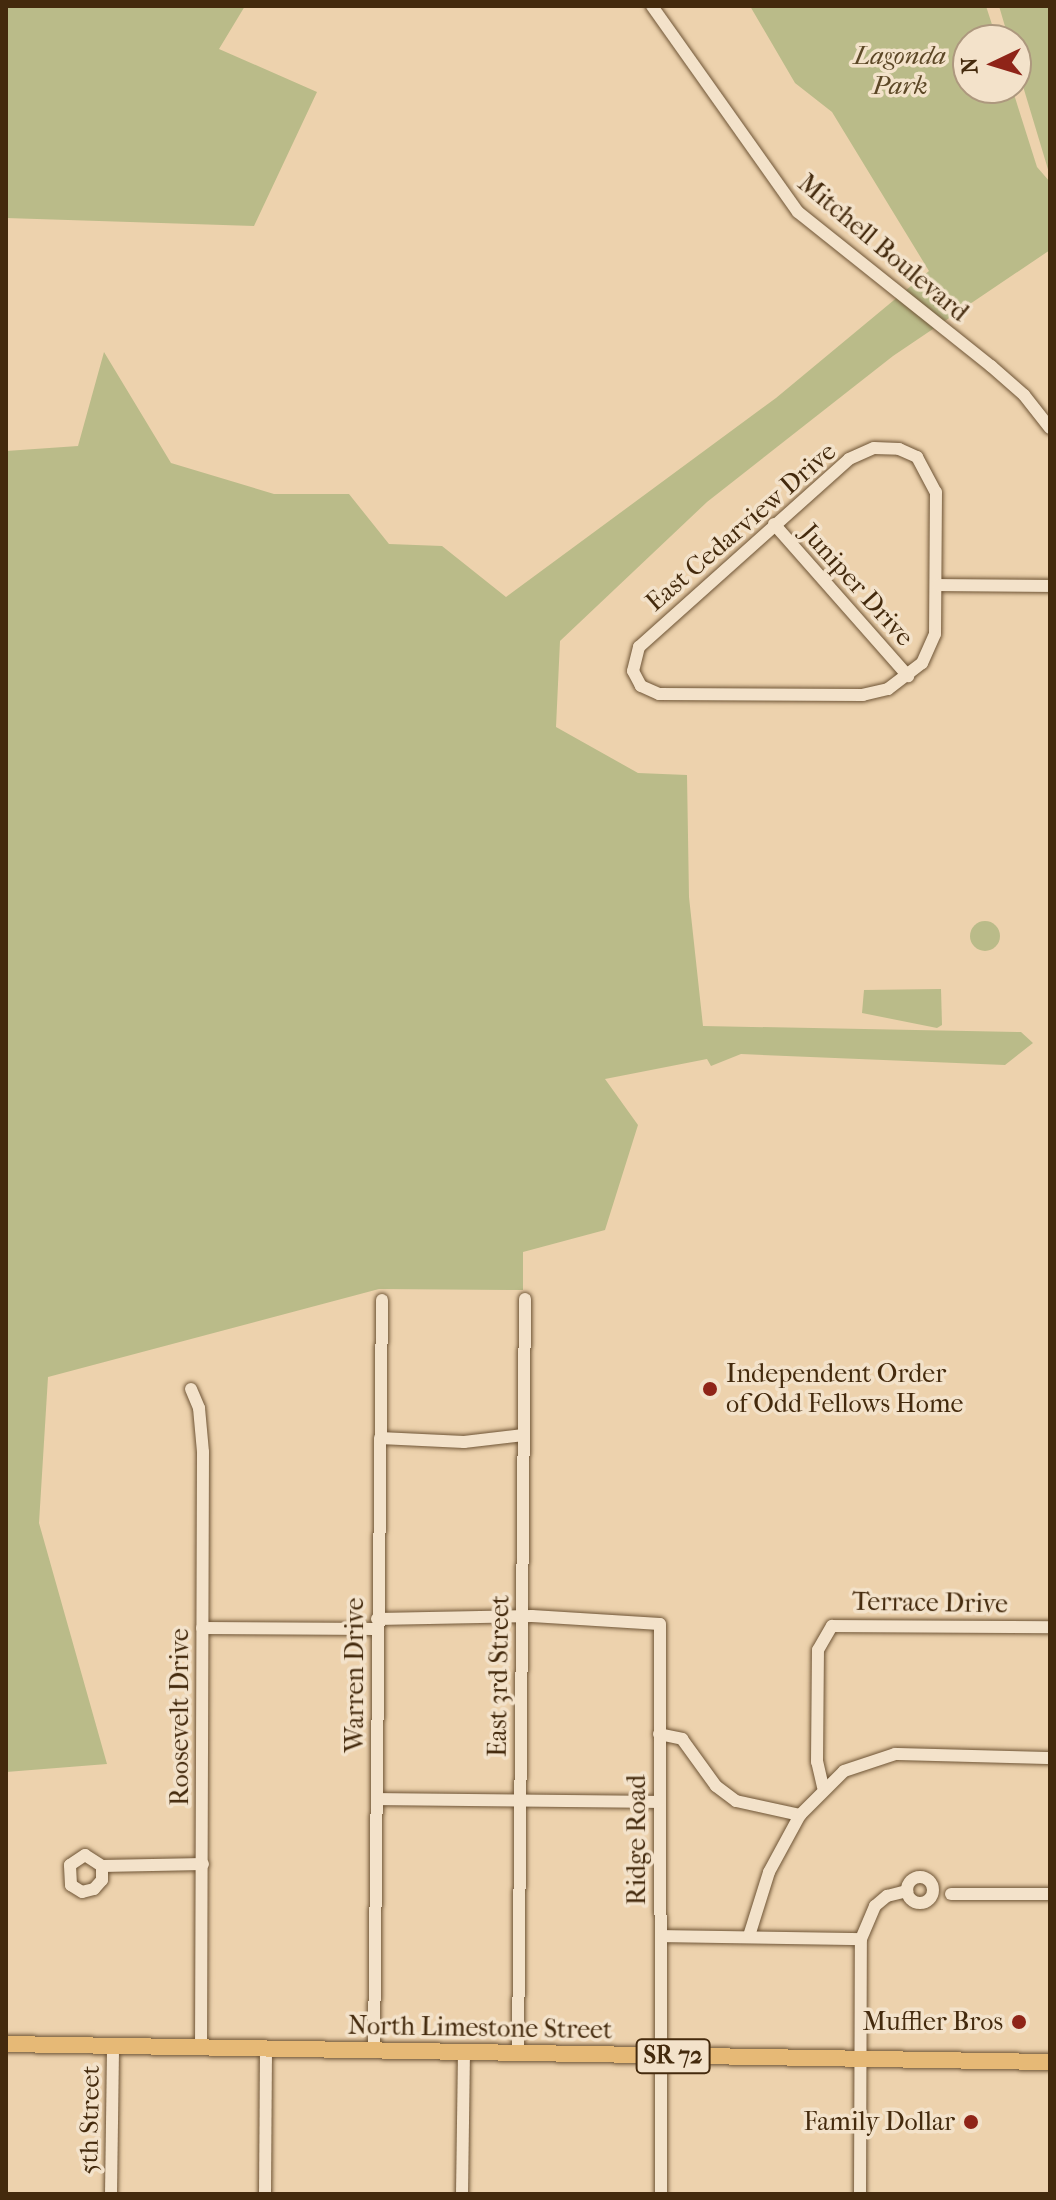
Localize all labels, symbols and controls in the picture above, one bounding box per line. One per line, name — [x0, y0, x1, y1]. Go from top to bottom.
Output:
north arrow — [952, 24, 1032, 104]
park label: Lagonda Park — [854, 40, 946, 102]
text: N — [957, 56, 984, 75]
street label: Mitchell Boulevard — [791, 168, 975, 328]
street label: East Cedarview Drive — [640, 436, 842, 618]
street label: Juniper Drive — [794, 517, 920, 653]
place label: Independent Order of Odd Fellows Home — [726, 1358, 963, 1420]
marker: Independent Order of Odd Fellows Home — [701, 1380, 719, 1398]
street label: Terrace Drive — [852, 1586, 1008, 1620]
street label: East 3rd Street — [482, 1595, 516, 1757]
street label: Warren Drive — [339, 1598, 371, 1752]
street label: Roosevelt Drive — [164, 1628, 196, 1806]
street label: Ridge Road — [621, 1775, 653, 1905]
place label: Muffler Bros — [863, 2006, 1003, 2038]
street label: North Limestone Street — [347, 2010, 613, 2046]
marker: Muffler Bros — [1010, 2013, 1028, 2031]
road number: SR 72 — [635, 2036, 711, 2076]
street label: 5th Street — [73, 2065, 107, 2175]
place label: Family Dollar — [803, 2106, 955, 2138]
marker: Family Dollar — [962, 2113, 980, 2131]

